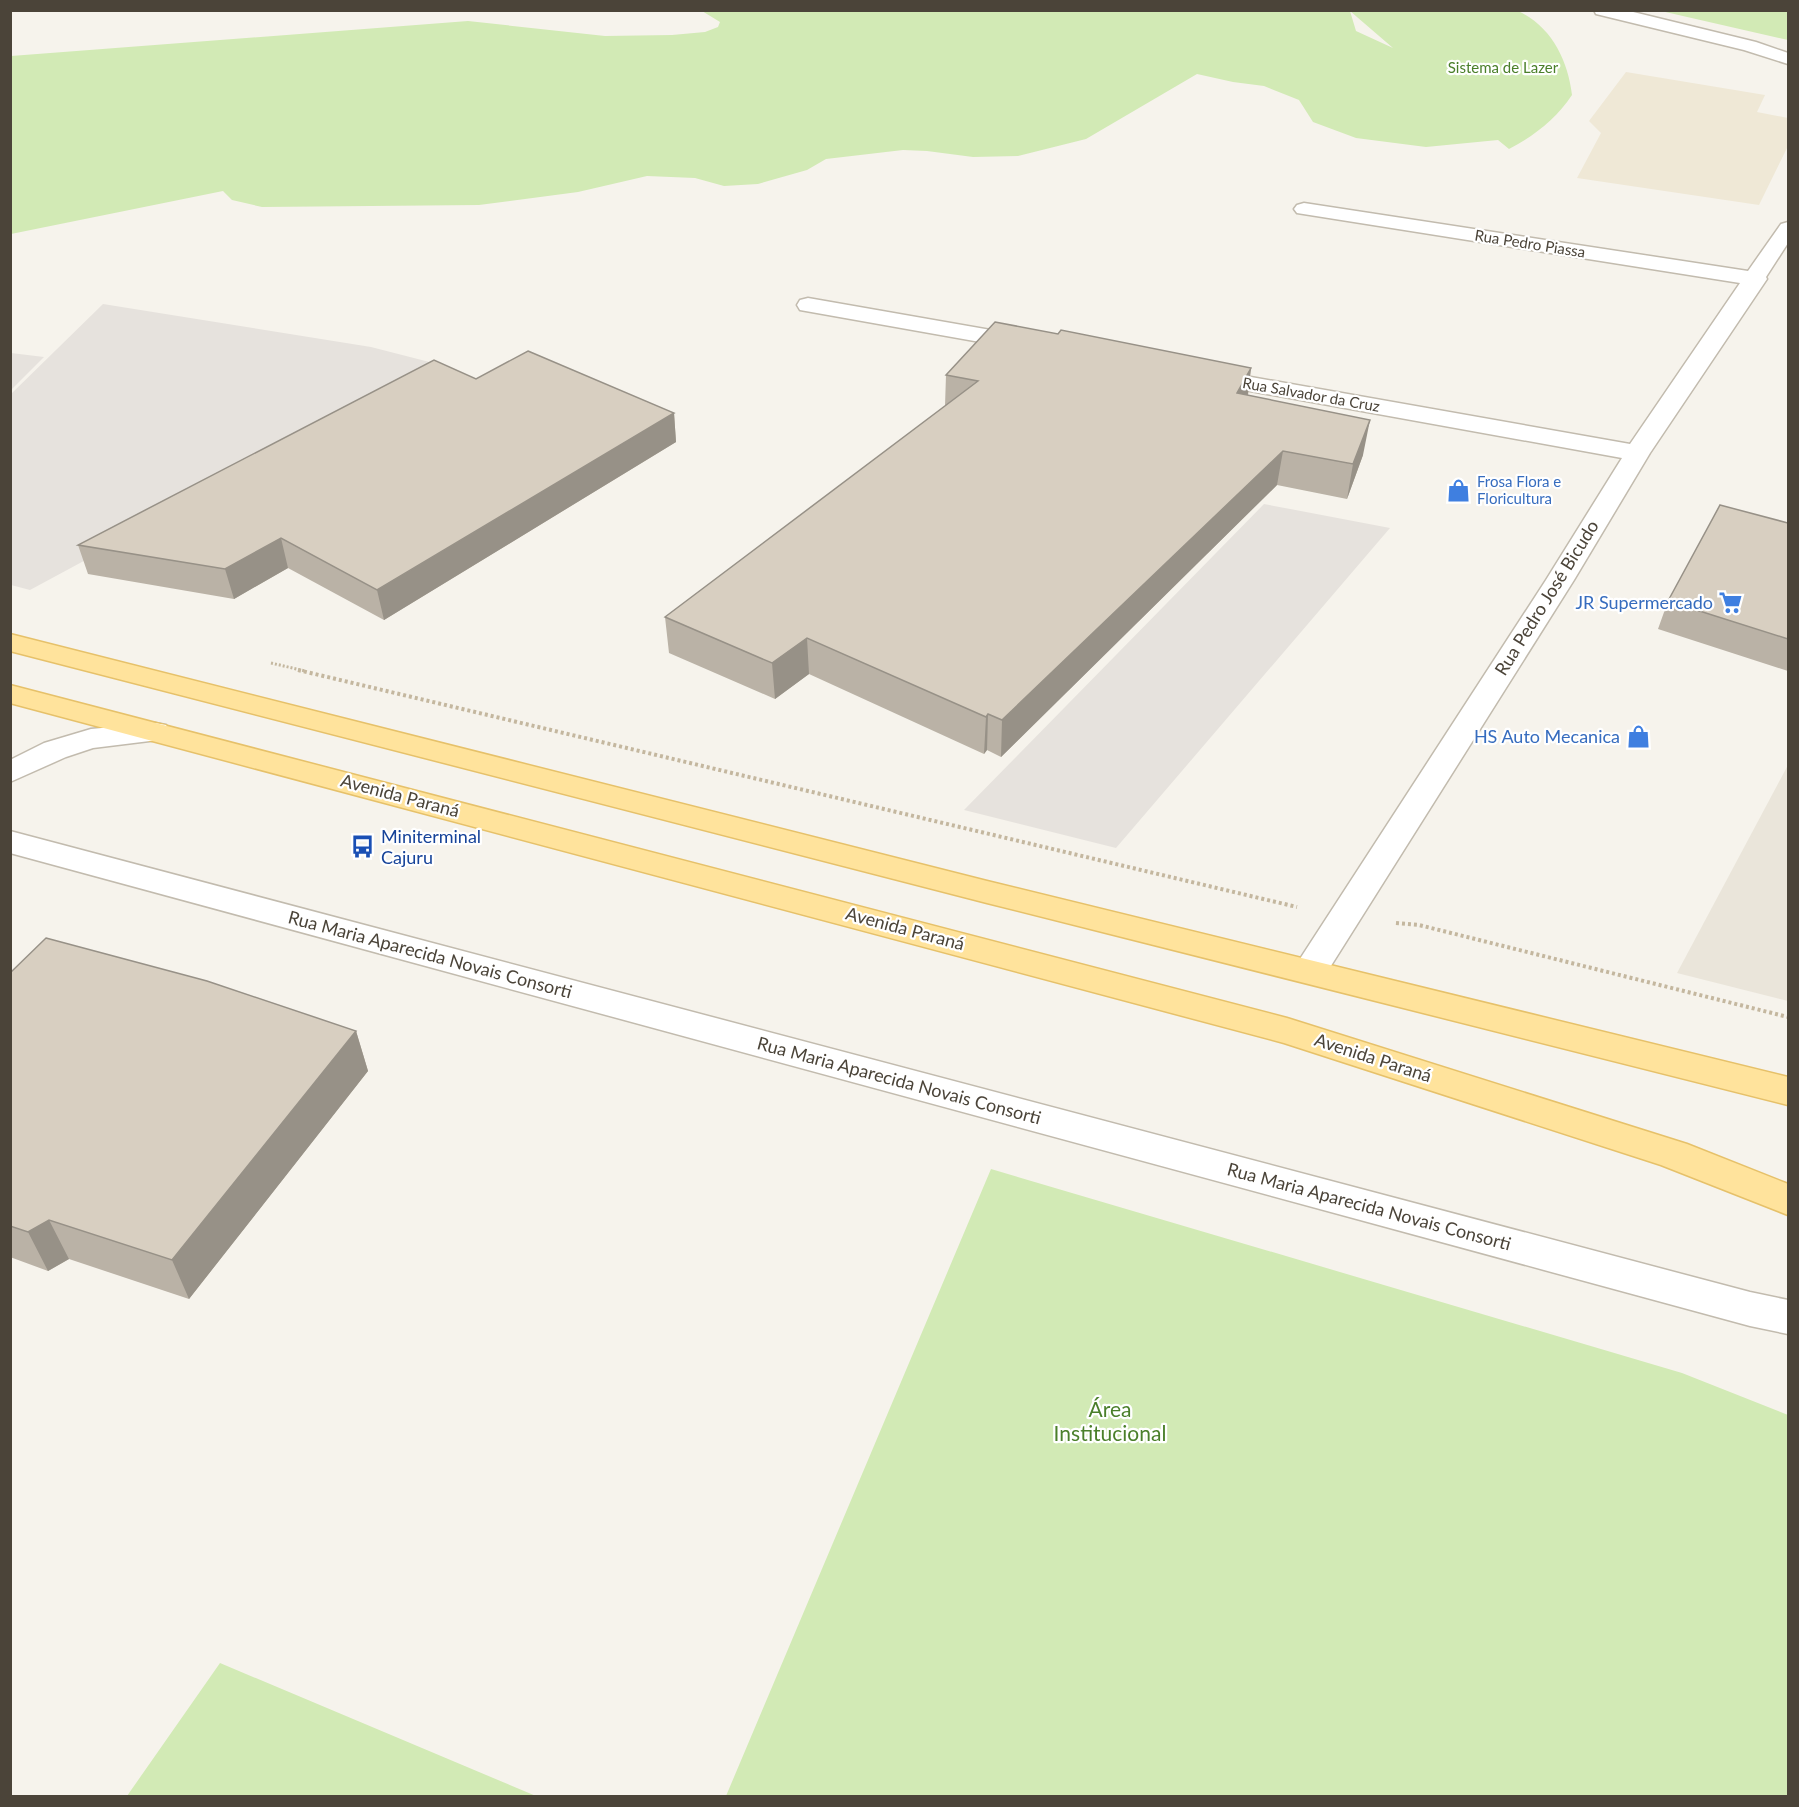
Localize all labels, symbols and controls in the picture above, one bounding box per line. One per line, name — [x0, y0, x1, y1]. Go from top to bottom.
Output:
park label: Sistema de Lazer — [1448, 58, 1559, 76]
street label: Rua Pedro Piassa — [1474, 225, 1587, 261]
street label: Rua Salvador da Cruz — [1241, 373, 1381, 415]
place label: Frosa Flora e Floricultura — [1477, 472, 1561, 507]
shop icon: Frosa Flora e Floricultura — [1446, 478, 1472, 504]
street label: Rua Pedro José Bicudo — [1489, 516, 1603, 679]
supermarket icon: JR Supermercado — [1718, 590, 1744, 616]
place label: JR Supermercado — [1575, 591, 1713, 613]
shop icon: HS Auto Mecanica — [1625, 724, 1651, 750]
place label: HS Auto Mecanica — [1474, 725, 1620, 747]
street label: Avenida Paraná — [339, 769, 462, 821]
place label: Miniterminal Cajuru — [381, 825, 481, 868]
bus stop icon: Miniterminal Cajuru — [350, 834, 376, 860]
street label: Avenida Paraná — [844, 902, 967, 954]
street label: Rua Maria Aparecida Novais Consorti — [286, 905, 575, 1003]
street label: Avenida Paraná — [1312, 1028, 1435, 1086]
street label: Rua Maria Aparecida Novais Consorti — [755, 1031, 1044, 1129]
street label: Rua Maria Aparecida Novais Consorti — [1225, 1157, 1514, 1255]
park label: Área Institucional — [1054, 1396, 1166, 1445]

